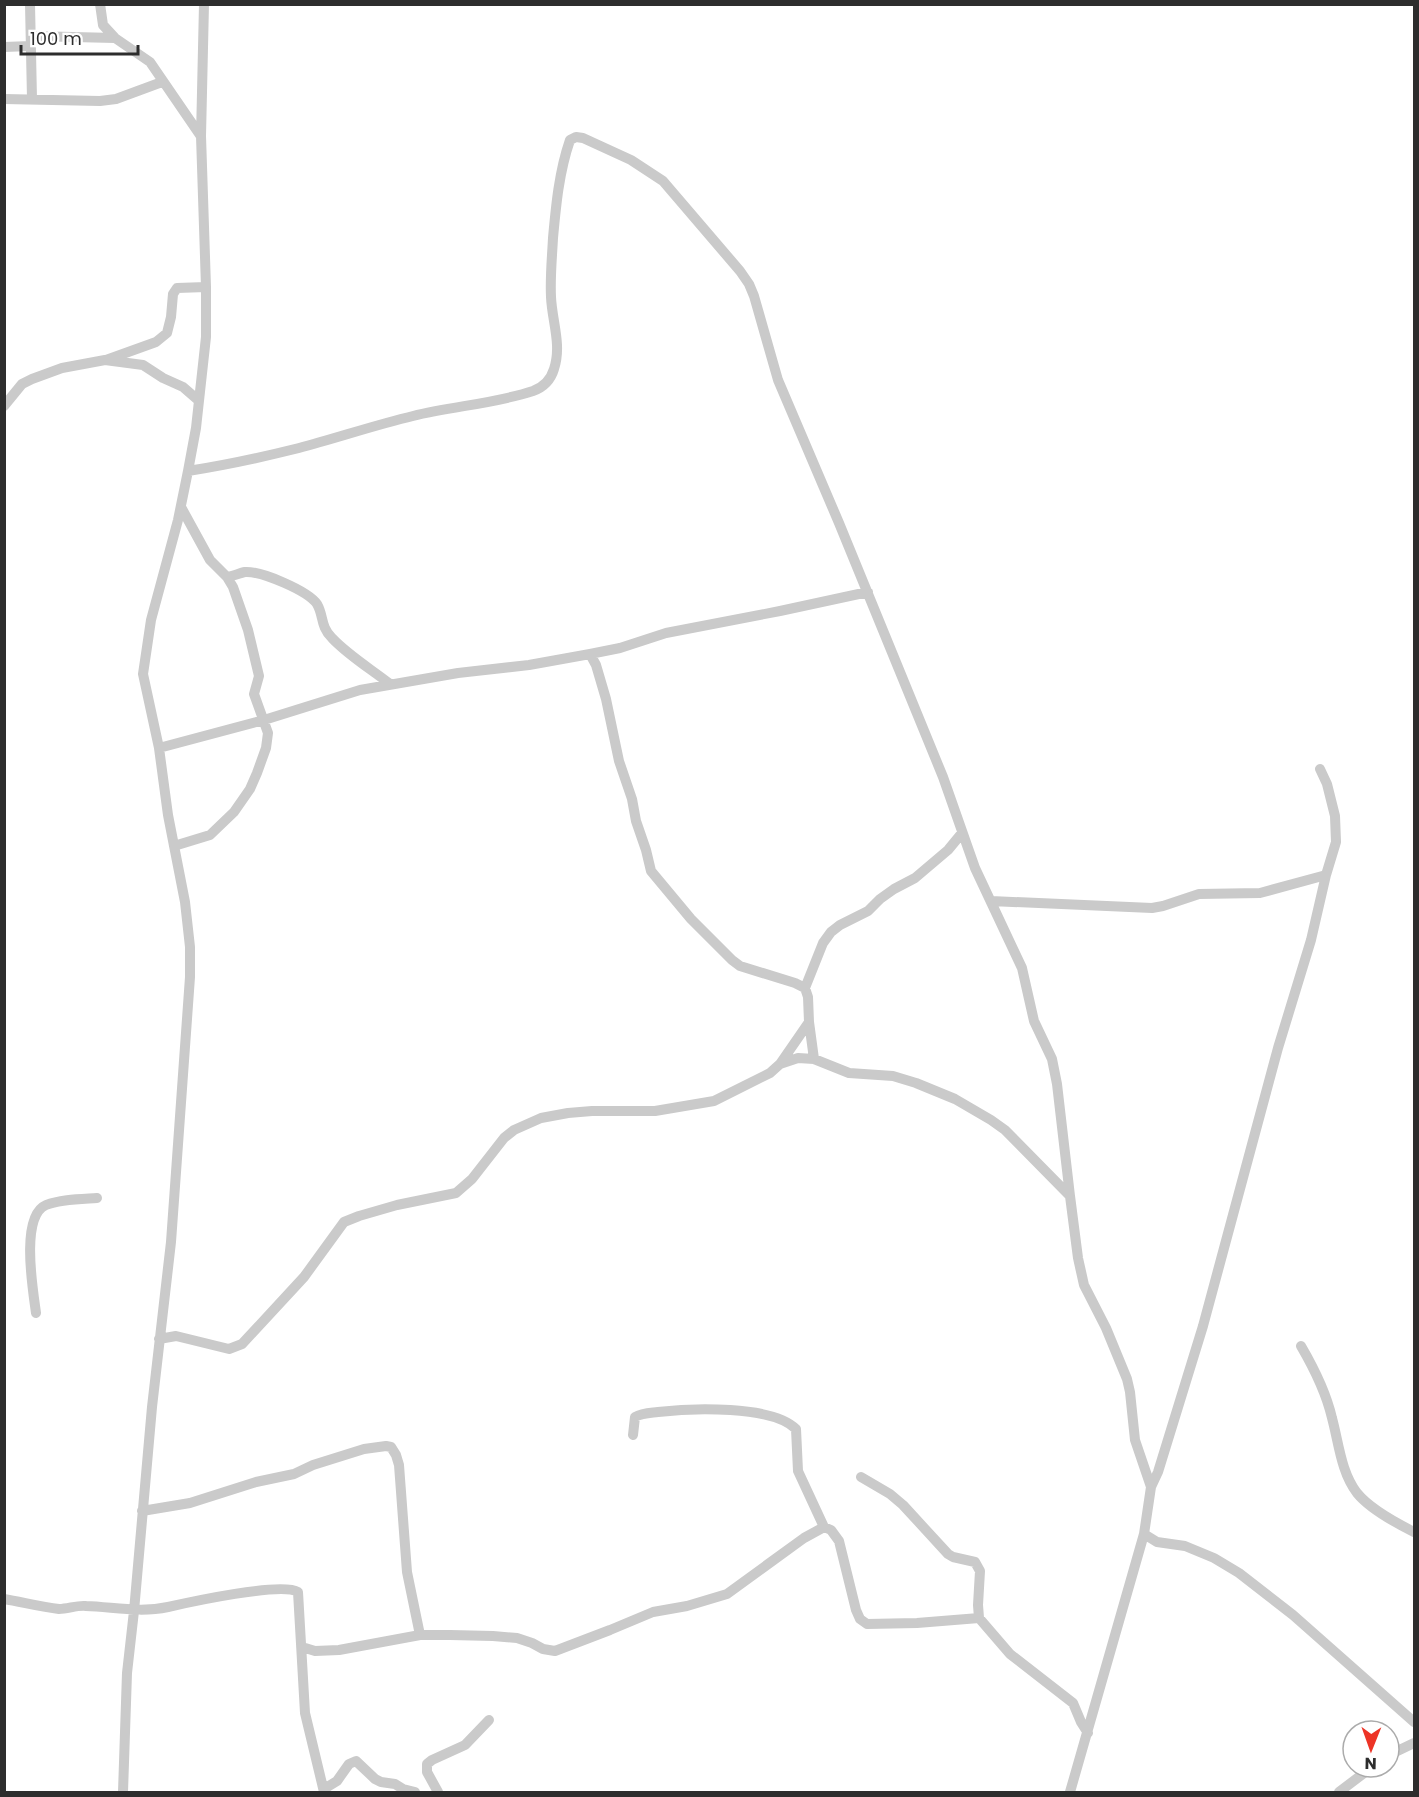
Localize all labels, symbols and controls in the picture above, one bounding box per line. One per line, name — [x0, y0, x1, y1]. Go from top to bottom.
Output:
scale bar — [21, 18, 138, 56]
text: 100 m — [30, 26, 82, 51]
north arrow — [1341, 1719, 1401, 1779]
text: N — [1365, 1752, 1377, 1775]

